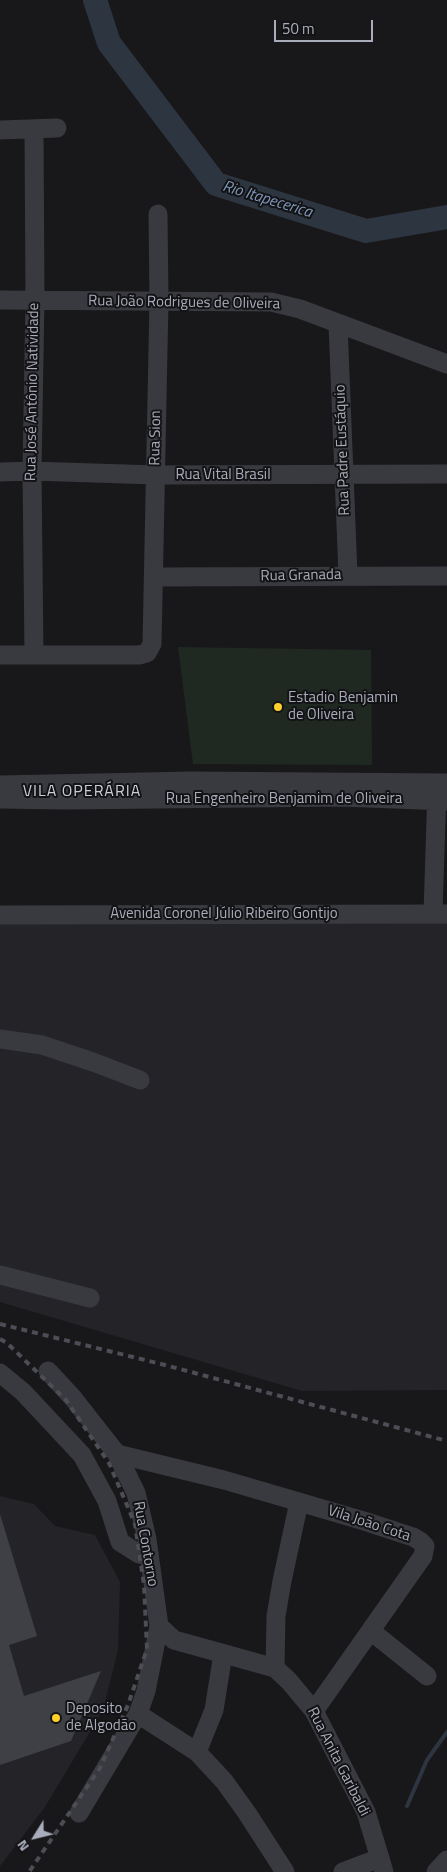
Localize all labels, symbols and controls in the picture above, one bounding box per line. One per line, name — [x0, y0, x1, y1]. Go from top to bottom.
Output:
scale bar — [277, 10, 376, 42]
text: 50 m — [282, 17, 315, 40]
water label: Rio Itapecerica — [220, 177, 314, 223]
street label: Rua João Rodrigues de Oliveira — [88, 292, 280, 314]
street label: Rua José Antônio Natividade — [22, 303, 44, 481]
street label: Rua Padre Eustáquio — [332, 384, 354, 516]
street label: Rua Sion — [147, 410, 165, 466]
street label: Rua Vital Brasil — [175, 466, 271, 484]
street label: Rua Granada — [260, 566, 342, 586]
place label: Estadio Benjamin de Oliveira — [288, 689, 398, 724]
marker: Estadio Benjamin de Oliveira — [272, 701, 284, 713]
district label: VILA OPERÁRIA — [21, 782, 143, 802]
street label: Rua Engenheiro Benjamim de Oliveira — [166, 790, 402, 808]
street label: Avenida Coronel Júlio Ribeiro Gontijo — [110, 905, 338, 923]
street label: Rua Contorno — [129, 1500, 161, 1588]
street label: Vila João Cota — [325, 1502, 413, 1546]
place label: Deposito de Algodão — [66, 1700, 136, 1735]
street label: Rua Anita Garibaldi — [303, 1705, 373, 1819]
marker: Deposito de Algodão — [50, 1712, 62, 1724]
north arrow — [10, 1812, 60, 1862]
text: N — [11, 1836, 34, 1856]

